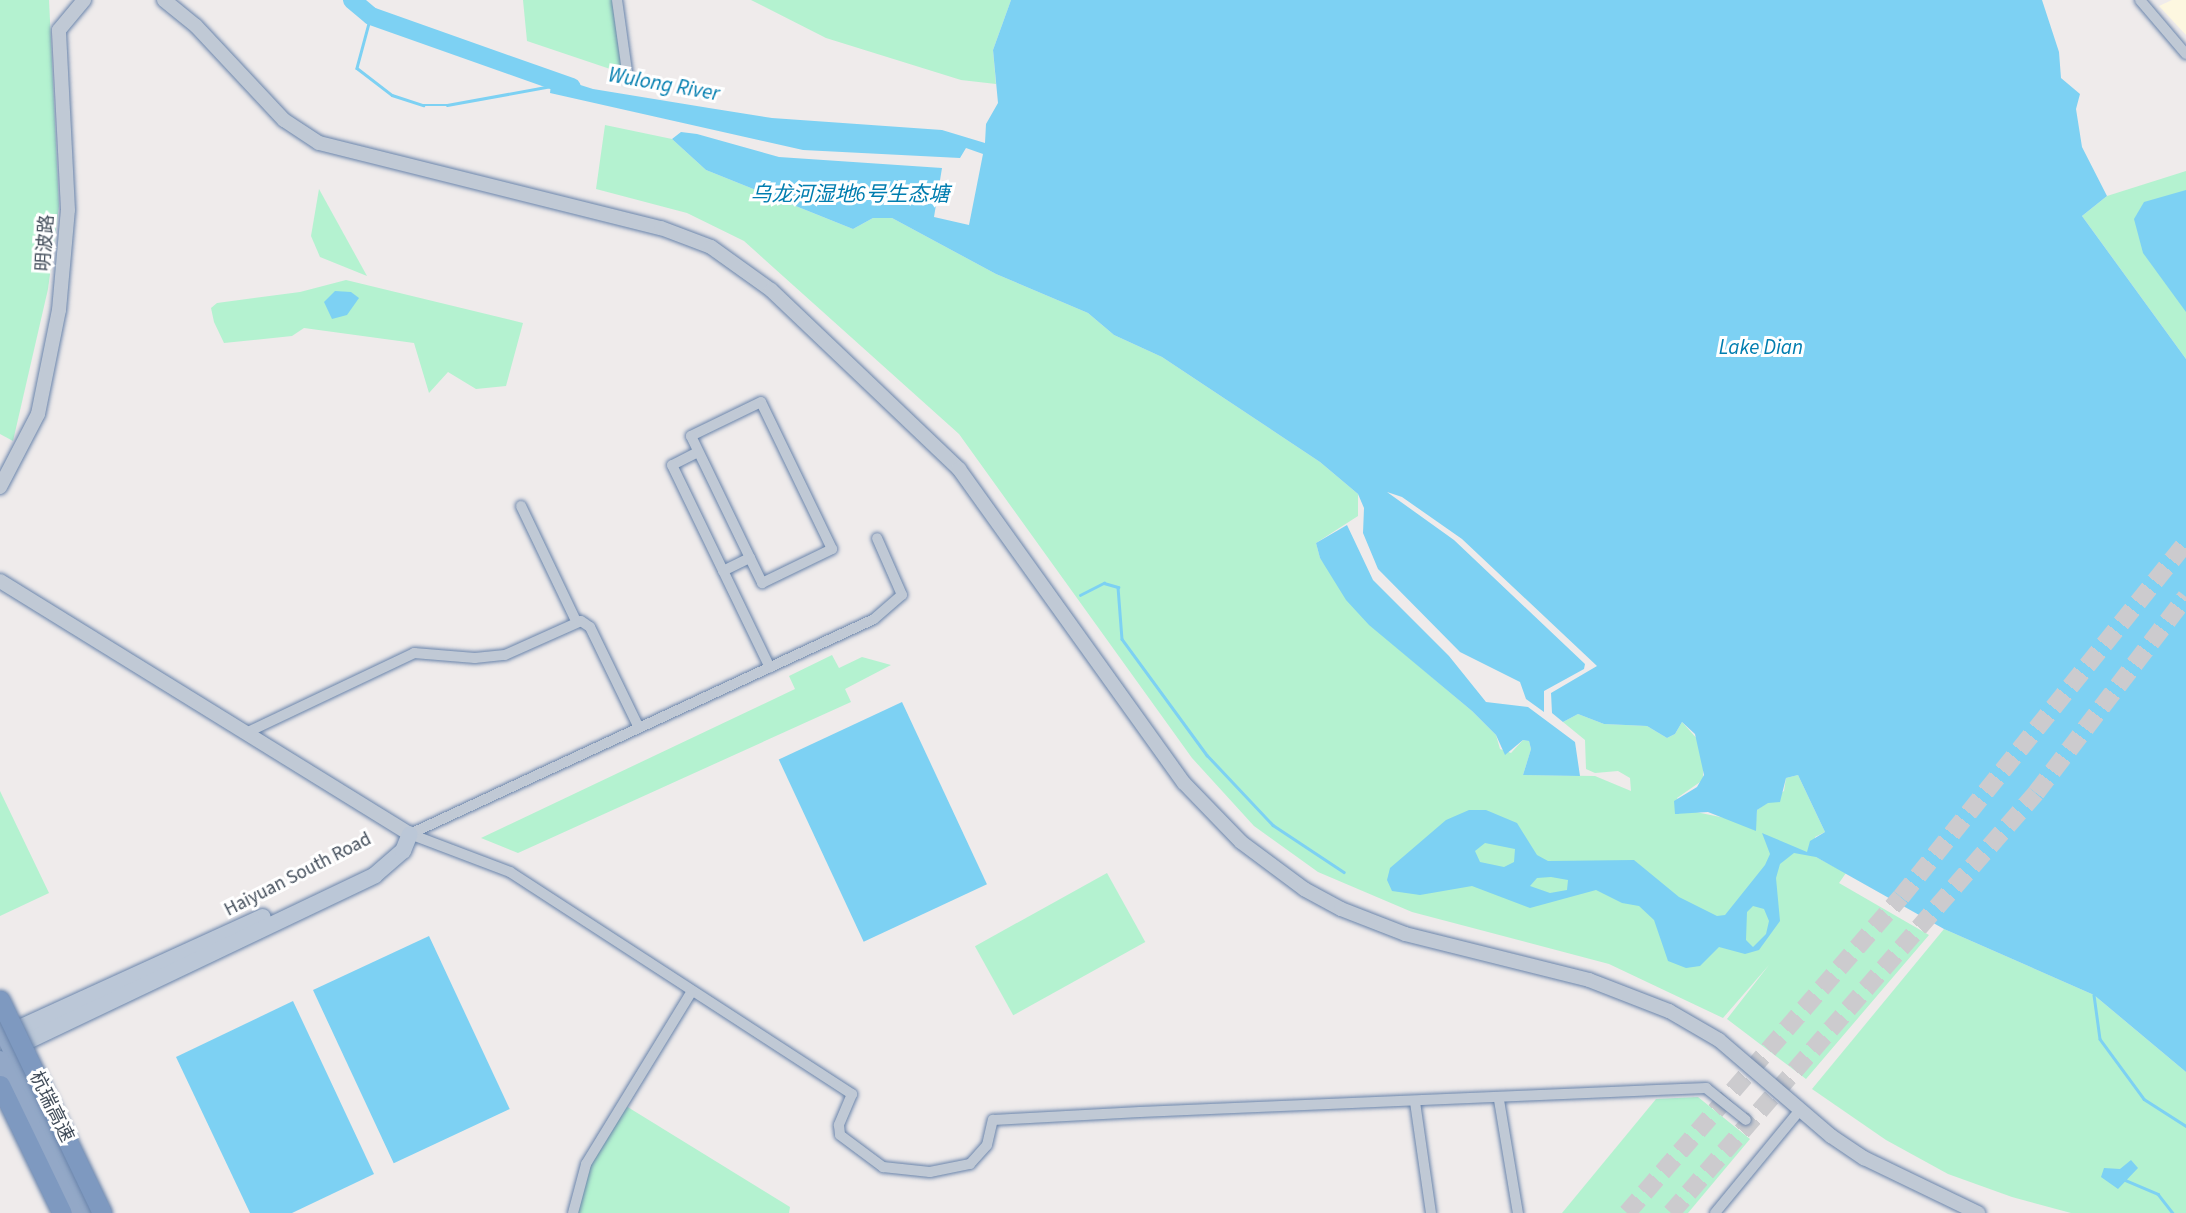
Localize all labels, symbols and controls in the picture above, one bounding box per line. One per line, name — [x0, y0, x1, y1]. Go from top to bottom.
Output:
water label: Wulong River — [606, 62, 722, 106]
water label: 乌龙河湿地6号生态塘 — [750, 181, 950, 207]
street label: 明波路 — [33, 214, 59, 272]
water label: Lake Dian — [1719, 334, 1803, 360]
street label: Haiyuan South Road — [221, 828, 375, 922]
street label: 杭瑞高速 — [24, 1068, 78, 1146]

